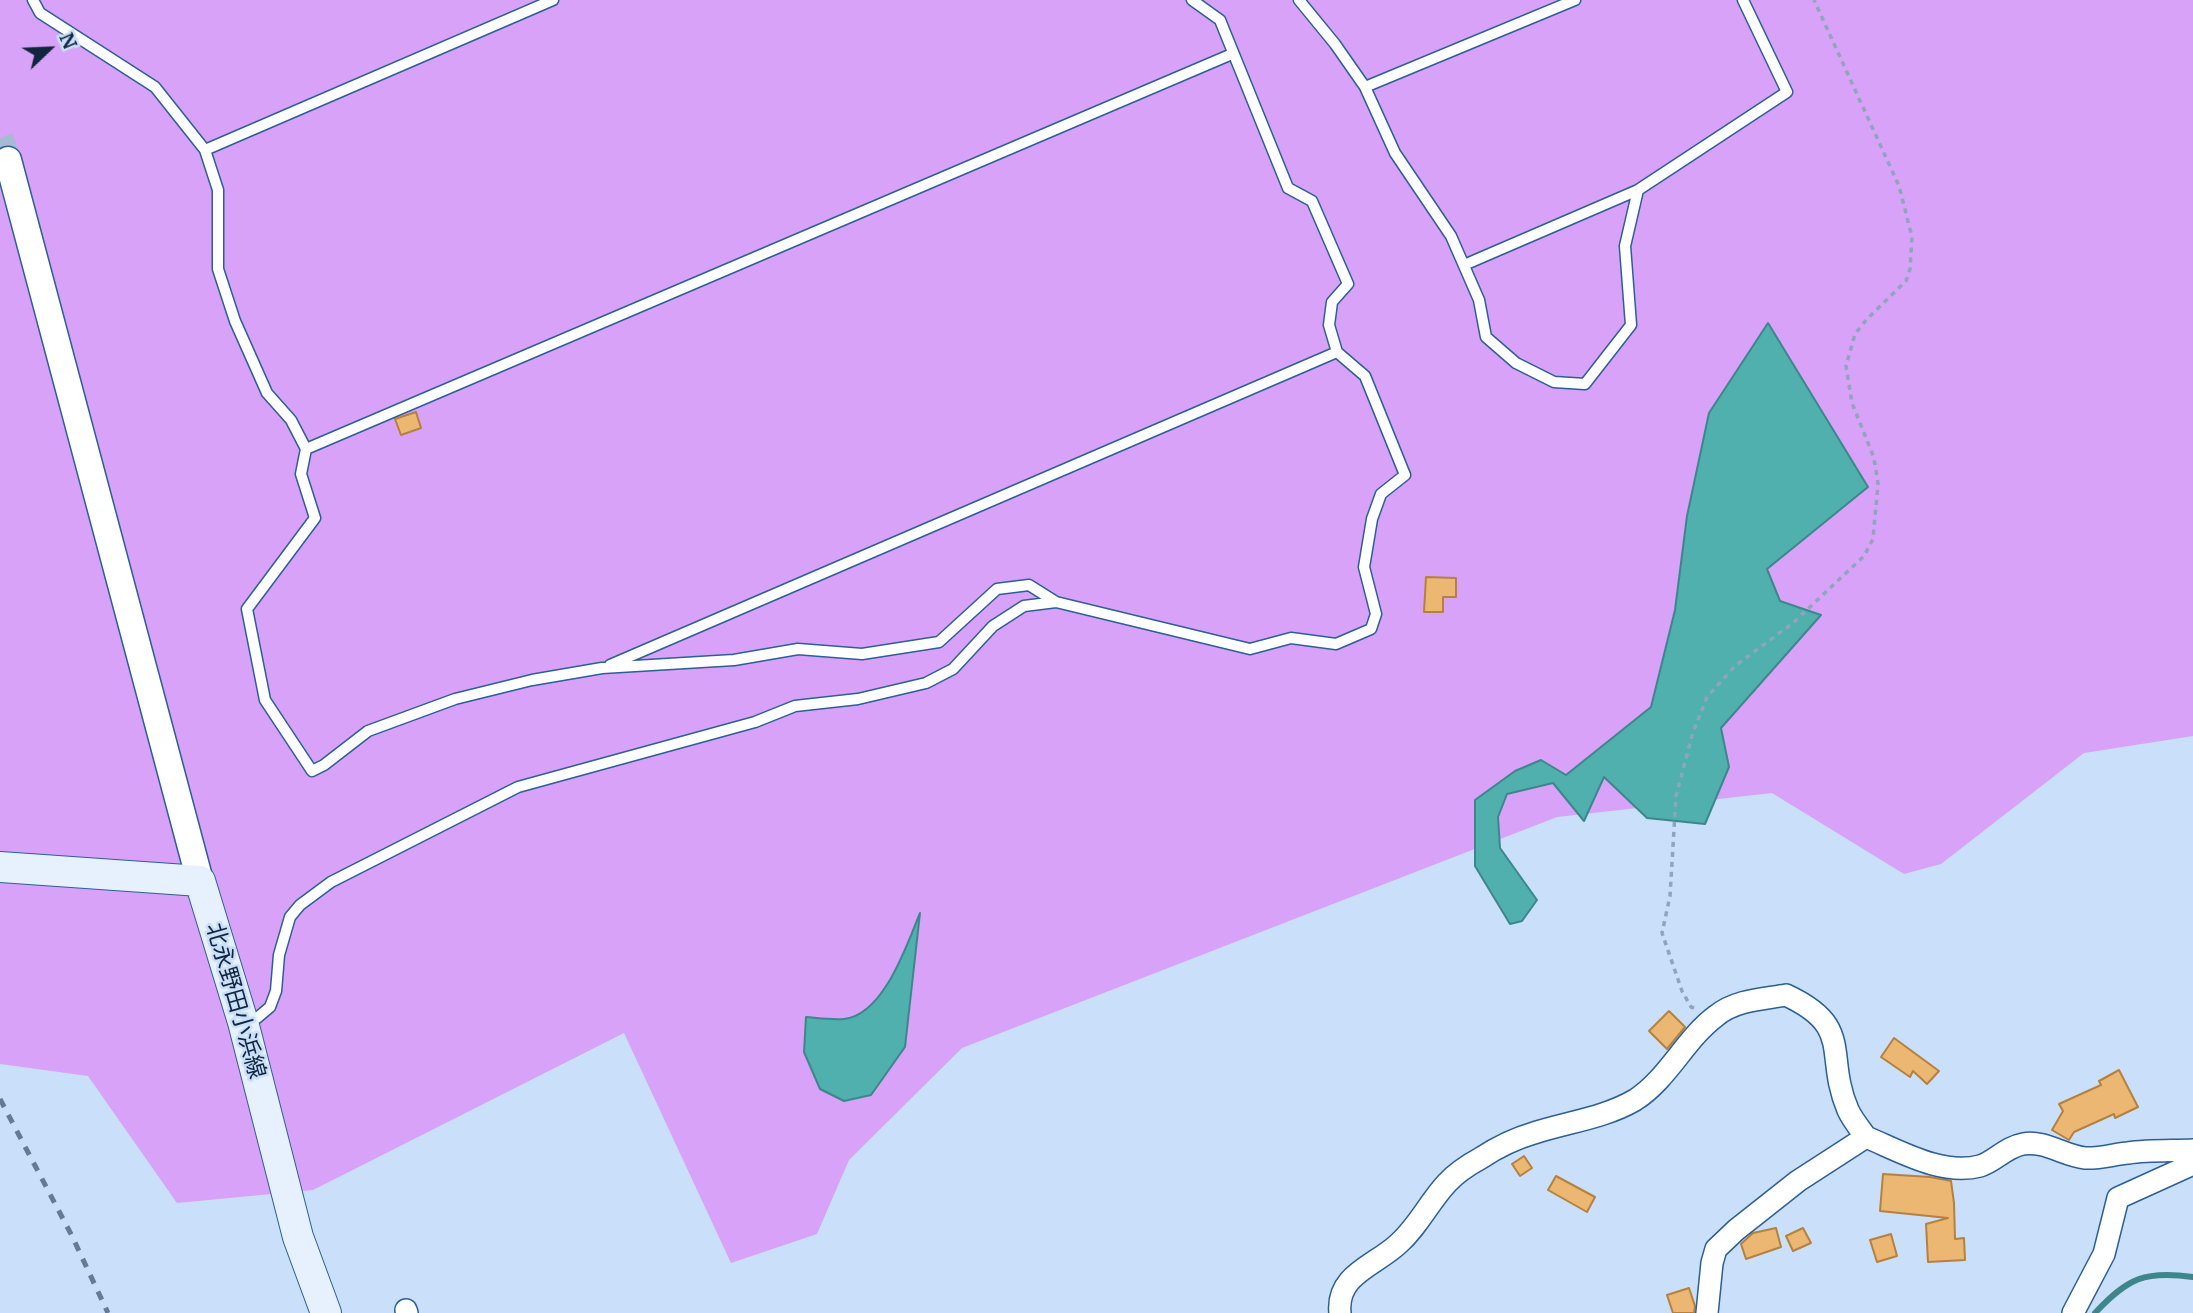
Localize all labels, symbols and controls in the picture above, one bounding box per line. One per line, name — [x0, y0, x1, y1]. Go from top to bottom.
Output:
north arrow — [14, 14, 84, 84]
text: N — [54, 29, 82, 52]
street label: 北永野田小浜線 — [200, 920, 270, 1082]

